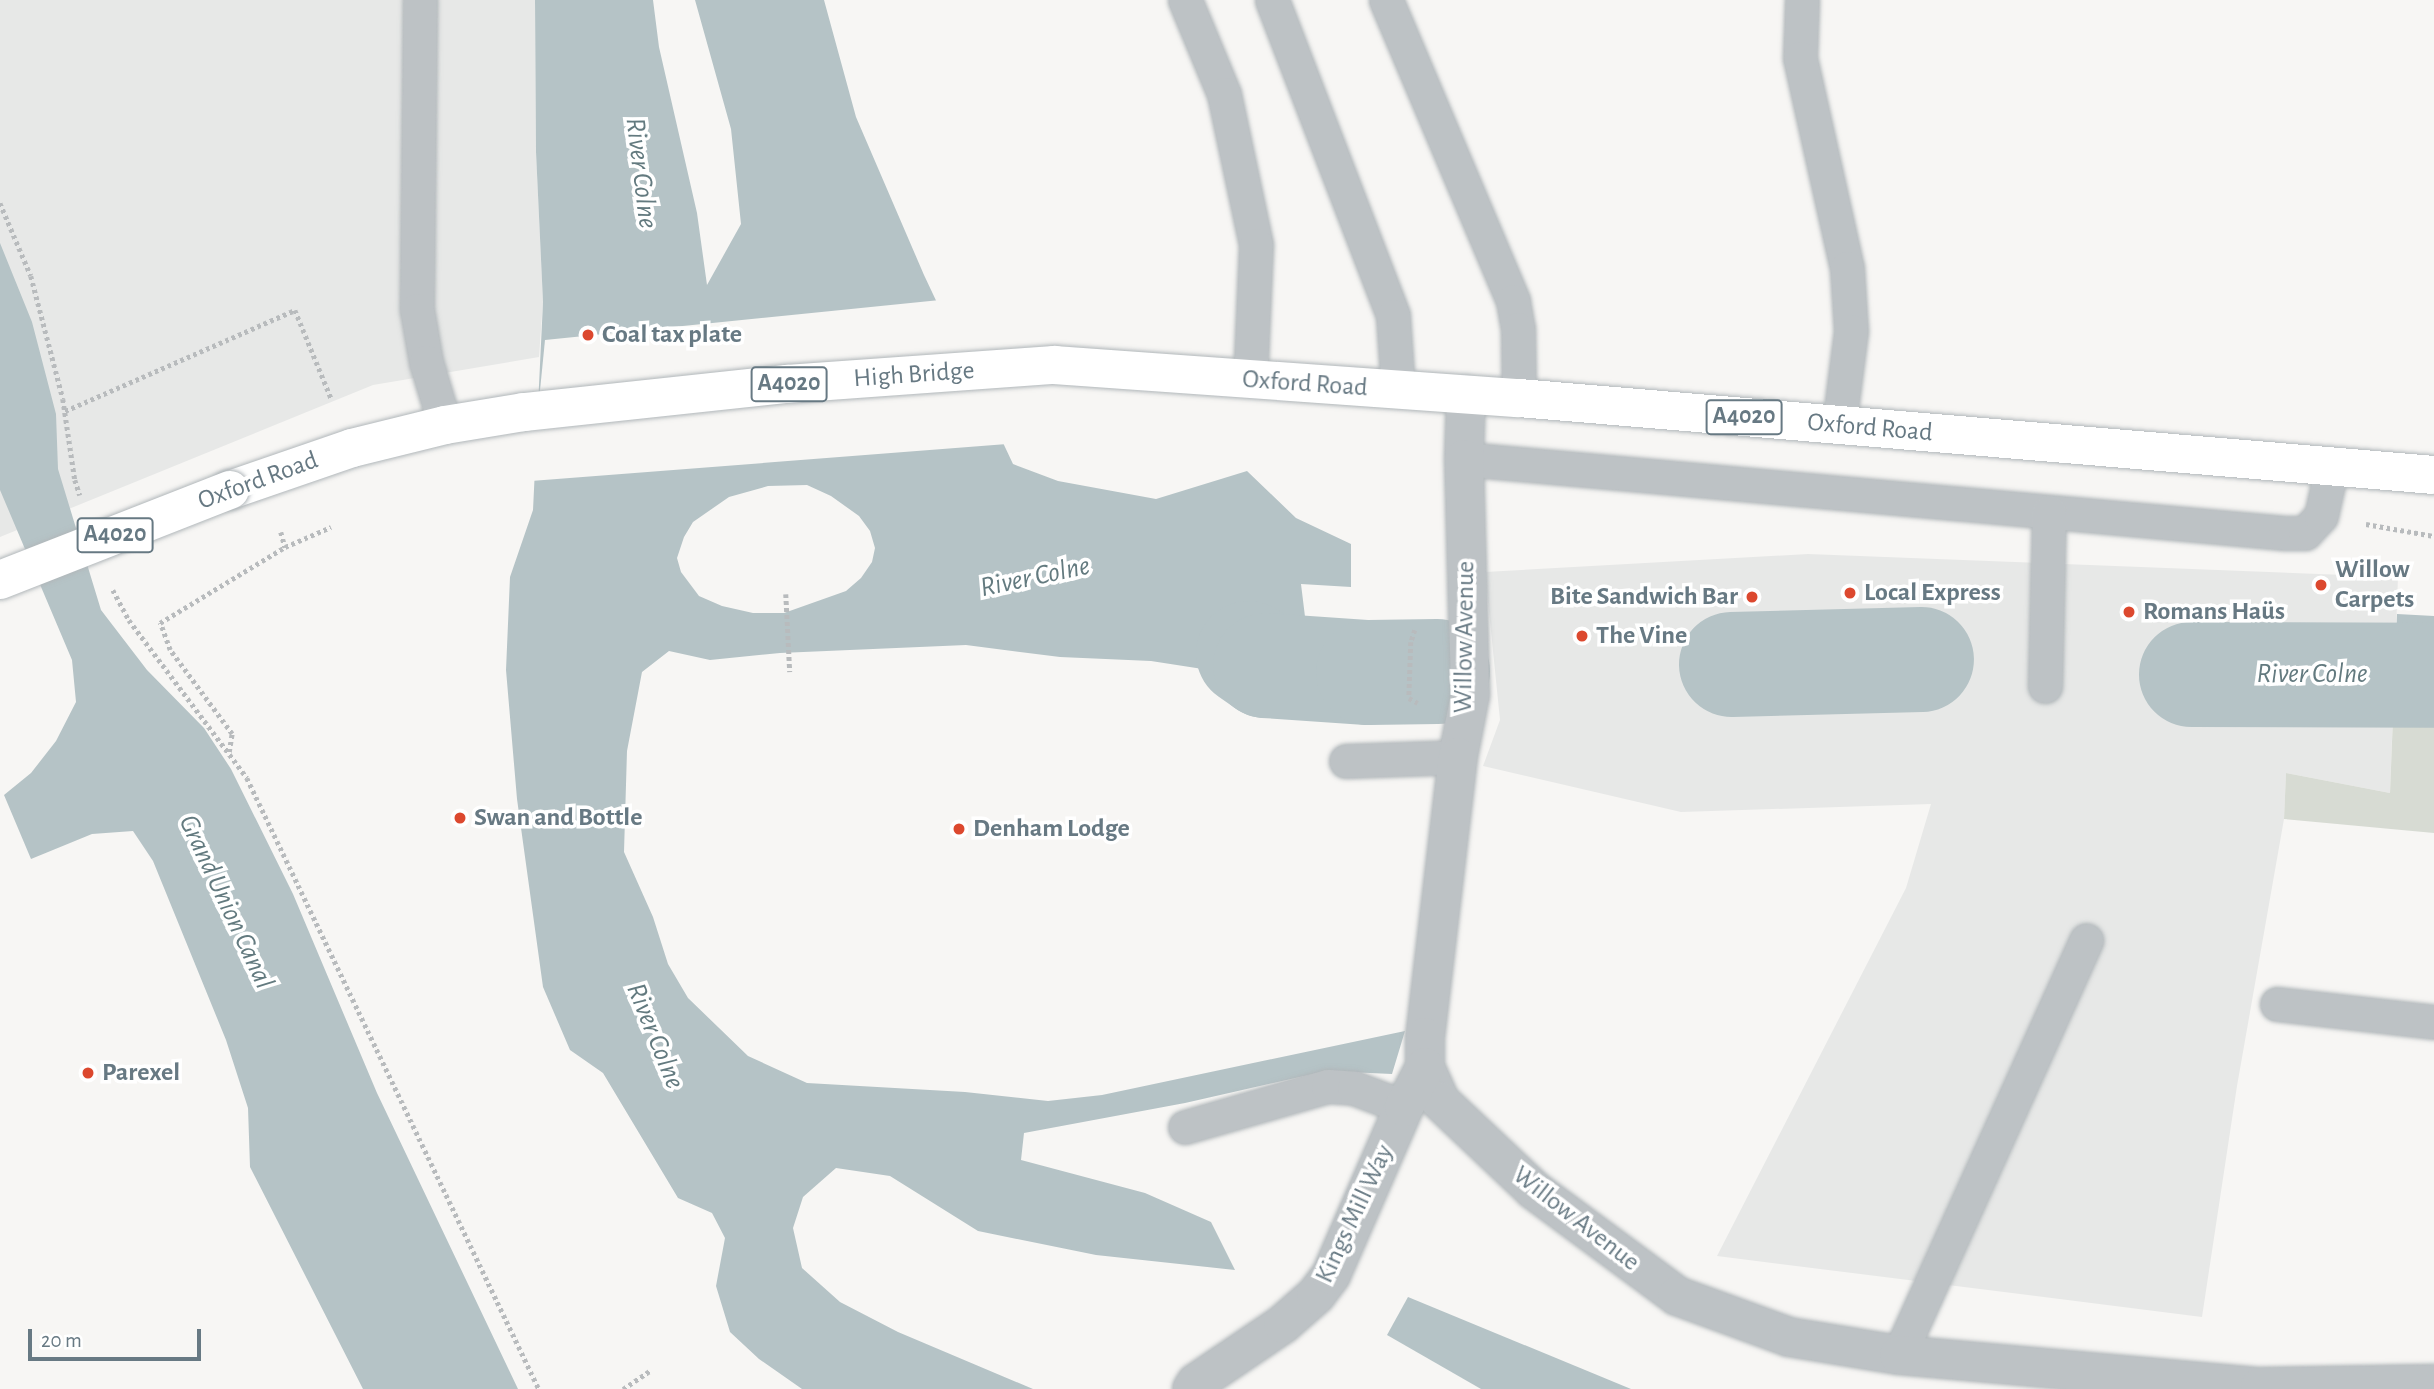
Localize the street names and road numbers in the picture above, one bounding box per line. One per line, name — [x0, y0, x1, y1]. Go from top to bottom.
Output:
street label: High Bridge — [853, 355, 975, 395]
road number: A4020 — [750, 363, 828, 404]
street label: Oxford Road — [1241, 364, 1369, 404]
road number: A4020 — [1706, 396, 1782, 438]
street label: Oxford Road — [1806, 407, 1934, 449]
street label: Oxford Road — [194, 445, 322, 517]
road number: A4020 — [76, 514, 154, 556]
street label: Willow Avenue — [1448, 561, 1482, 713]
street label: Kings Mill Way — [1309, 1140, 1401, 1288]
street label: Willow Avenue — [1506, 1160, 1646, 1278]

